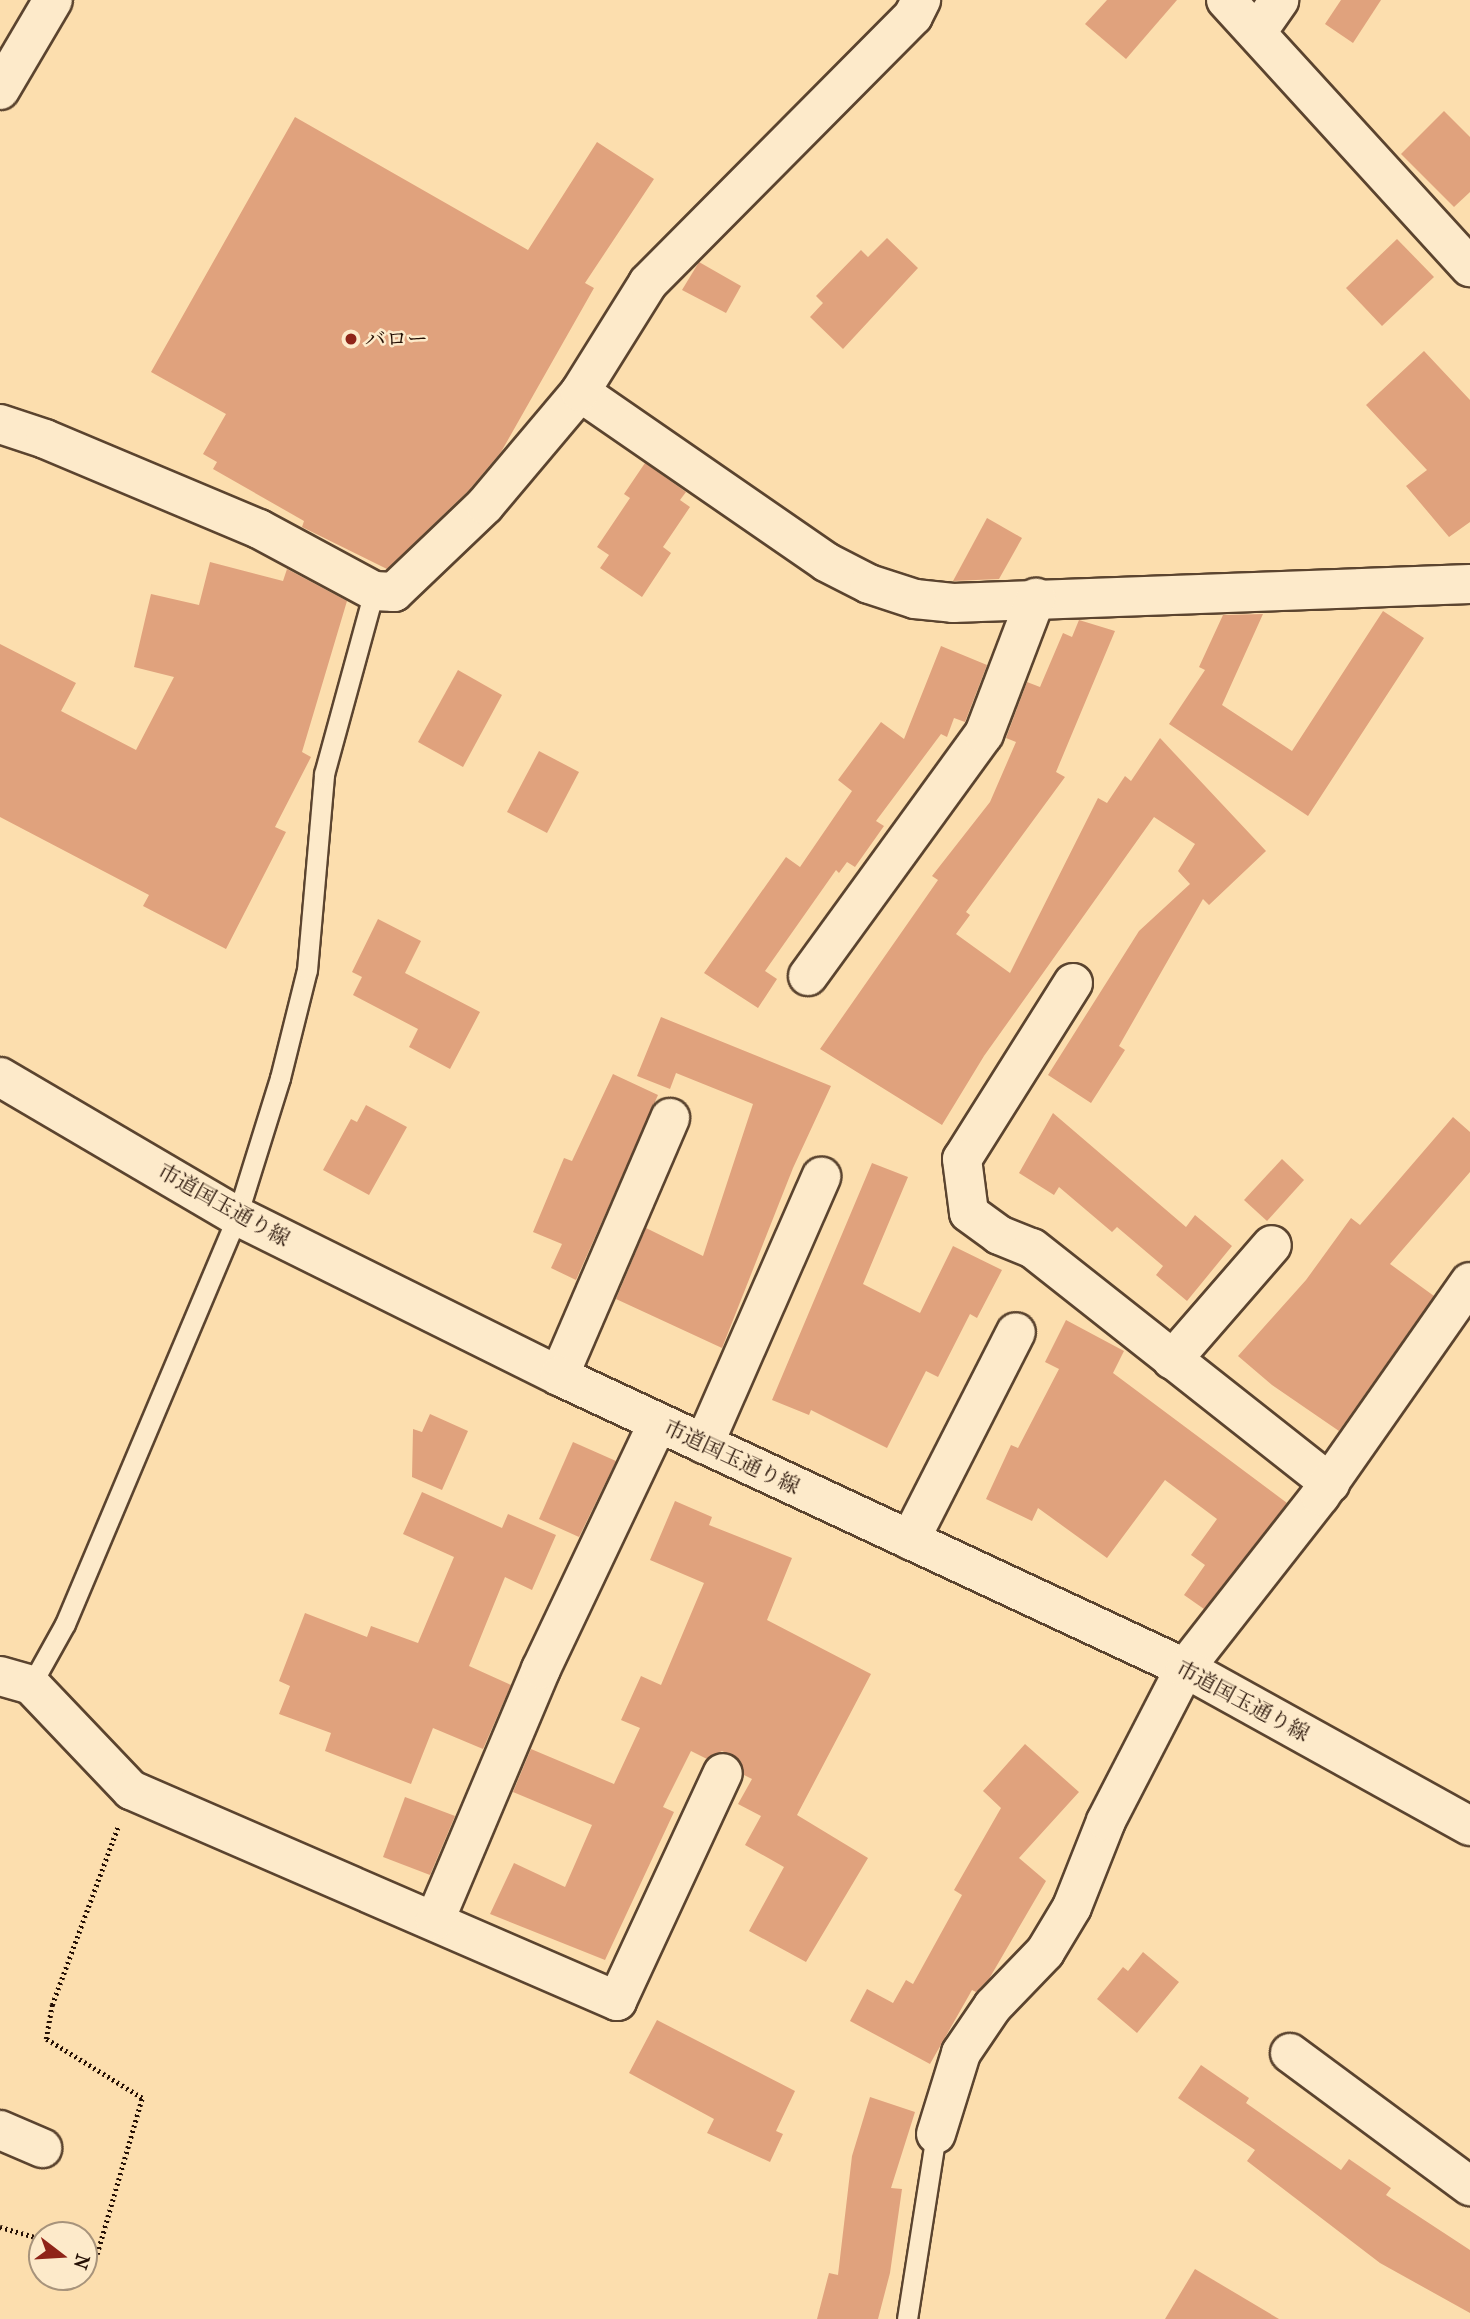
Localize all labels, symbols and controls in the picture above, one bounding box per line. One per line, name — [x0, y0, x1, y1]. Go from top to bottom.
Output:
place label: バロー — [365, 326, 428, 352]
marker: バロー — [343, 331, 359, 347]
street label: 市道国玉通り線 — [154, 1158, 294, 1252]
street label: 市道国玉通り線 — [660, 1415, 804, 1499]
street label: 市道国玉通り線 — [1172, 1655, 1314, 1747]
north arrow — [28, 2221, 98, 2291]
text: N — [69, 2251, 94, 2272]

